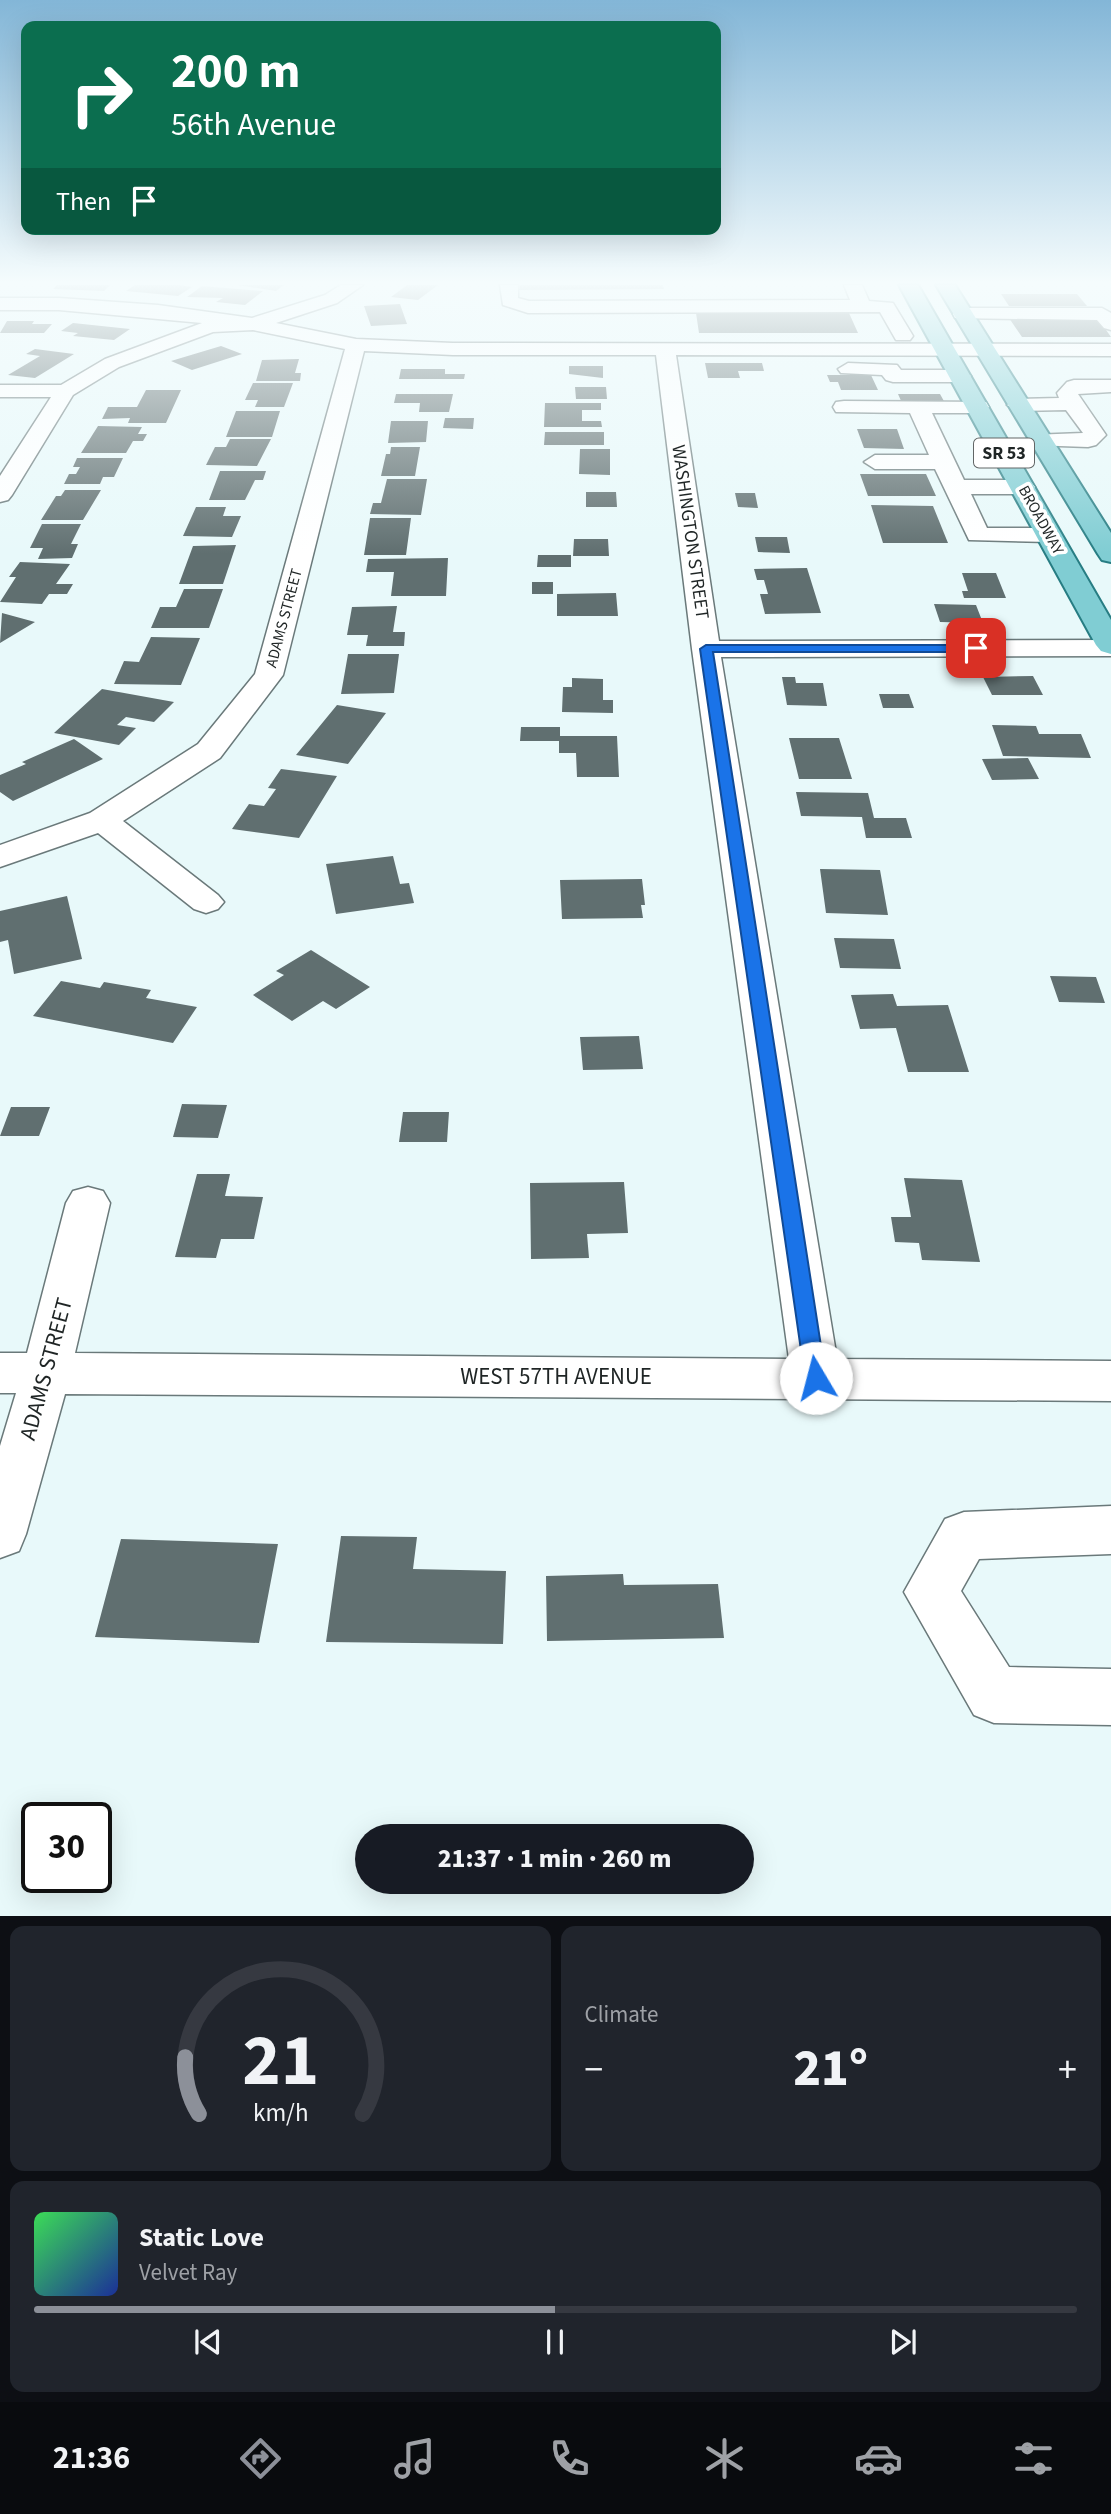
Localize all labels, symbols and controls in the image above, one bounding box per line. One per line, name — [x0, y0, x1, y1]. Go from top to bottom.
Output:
text: 200 m — [171, 37, 300, 107]
icon: right — [56, 49, 147, 140]
text: 56th Avenue — [171, 102, 336, 148]
icon: arrive — [125, 182, 163, 220]
text: Then — [56, 183, 111, 220]
road number: SR 53 — [974, 438, 1034, 467]
street label: WASHINGTON STREET — [664, 443, 716, 621]
street label: BROADWAY — [1013, 481, 1069, 559]
street label: ADAMS STREET — [260, 566, 308, 670]
pin — [946, 618, 1006, 678]
icon: arrive — [957, 629, 995, 667]
street label: ADAMS STREET — [11, 1294, 81, 1444]
position arrow — [779, 1341, 853, 1415]
street label: WEST 57TH AVENUE — [460, 1360, 652, 1393]
speed limit sign: 30 — [21, 1802, 112, 1893]
text: 21:37 · 1 min · 260 m — [438, 1840, 671, 1877]
text: Climate — [585, 1998, 658, 2031]
text: 21 — [242, 2010, 319, 2114]
text: 21° — [793, 2032, 868, 2106]
text: − — [585, 2043, 603, 2097]
text: + — [1058, 2043, 1077, 2097]
text: km/h — [253, 2095, 308, 2131]
text: Static Love — [139, 2219, 264, 2256]
text: Velvet Ray — [139, 2256, 237, 2289]
icon: previous — [189, 2323, 227, 2361]
icon: pause — [536, 2323, 574, 2361]
icon: next — [884, 2323, 922, 2361]
icon: directions — [236, 2434, 285, 2483]
icon: music — [390, 2434, 439, 2483]
icon: phone — [545, 2434, 594, 2483]
icon: climate — [700, 2434, 749, 2483]
icon: car — [854, 2434, 903, 2483]
icon: filters — [1009, 2434, 1058, 2483]
text: 21:36 — [53, 2435, 130, 2481]

